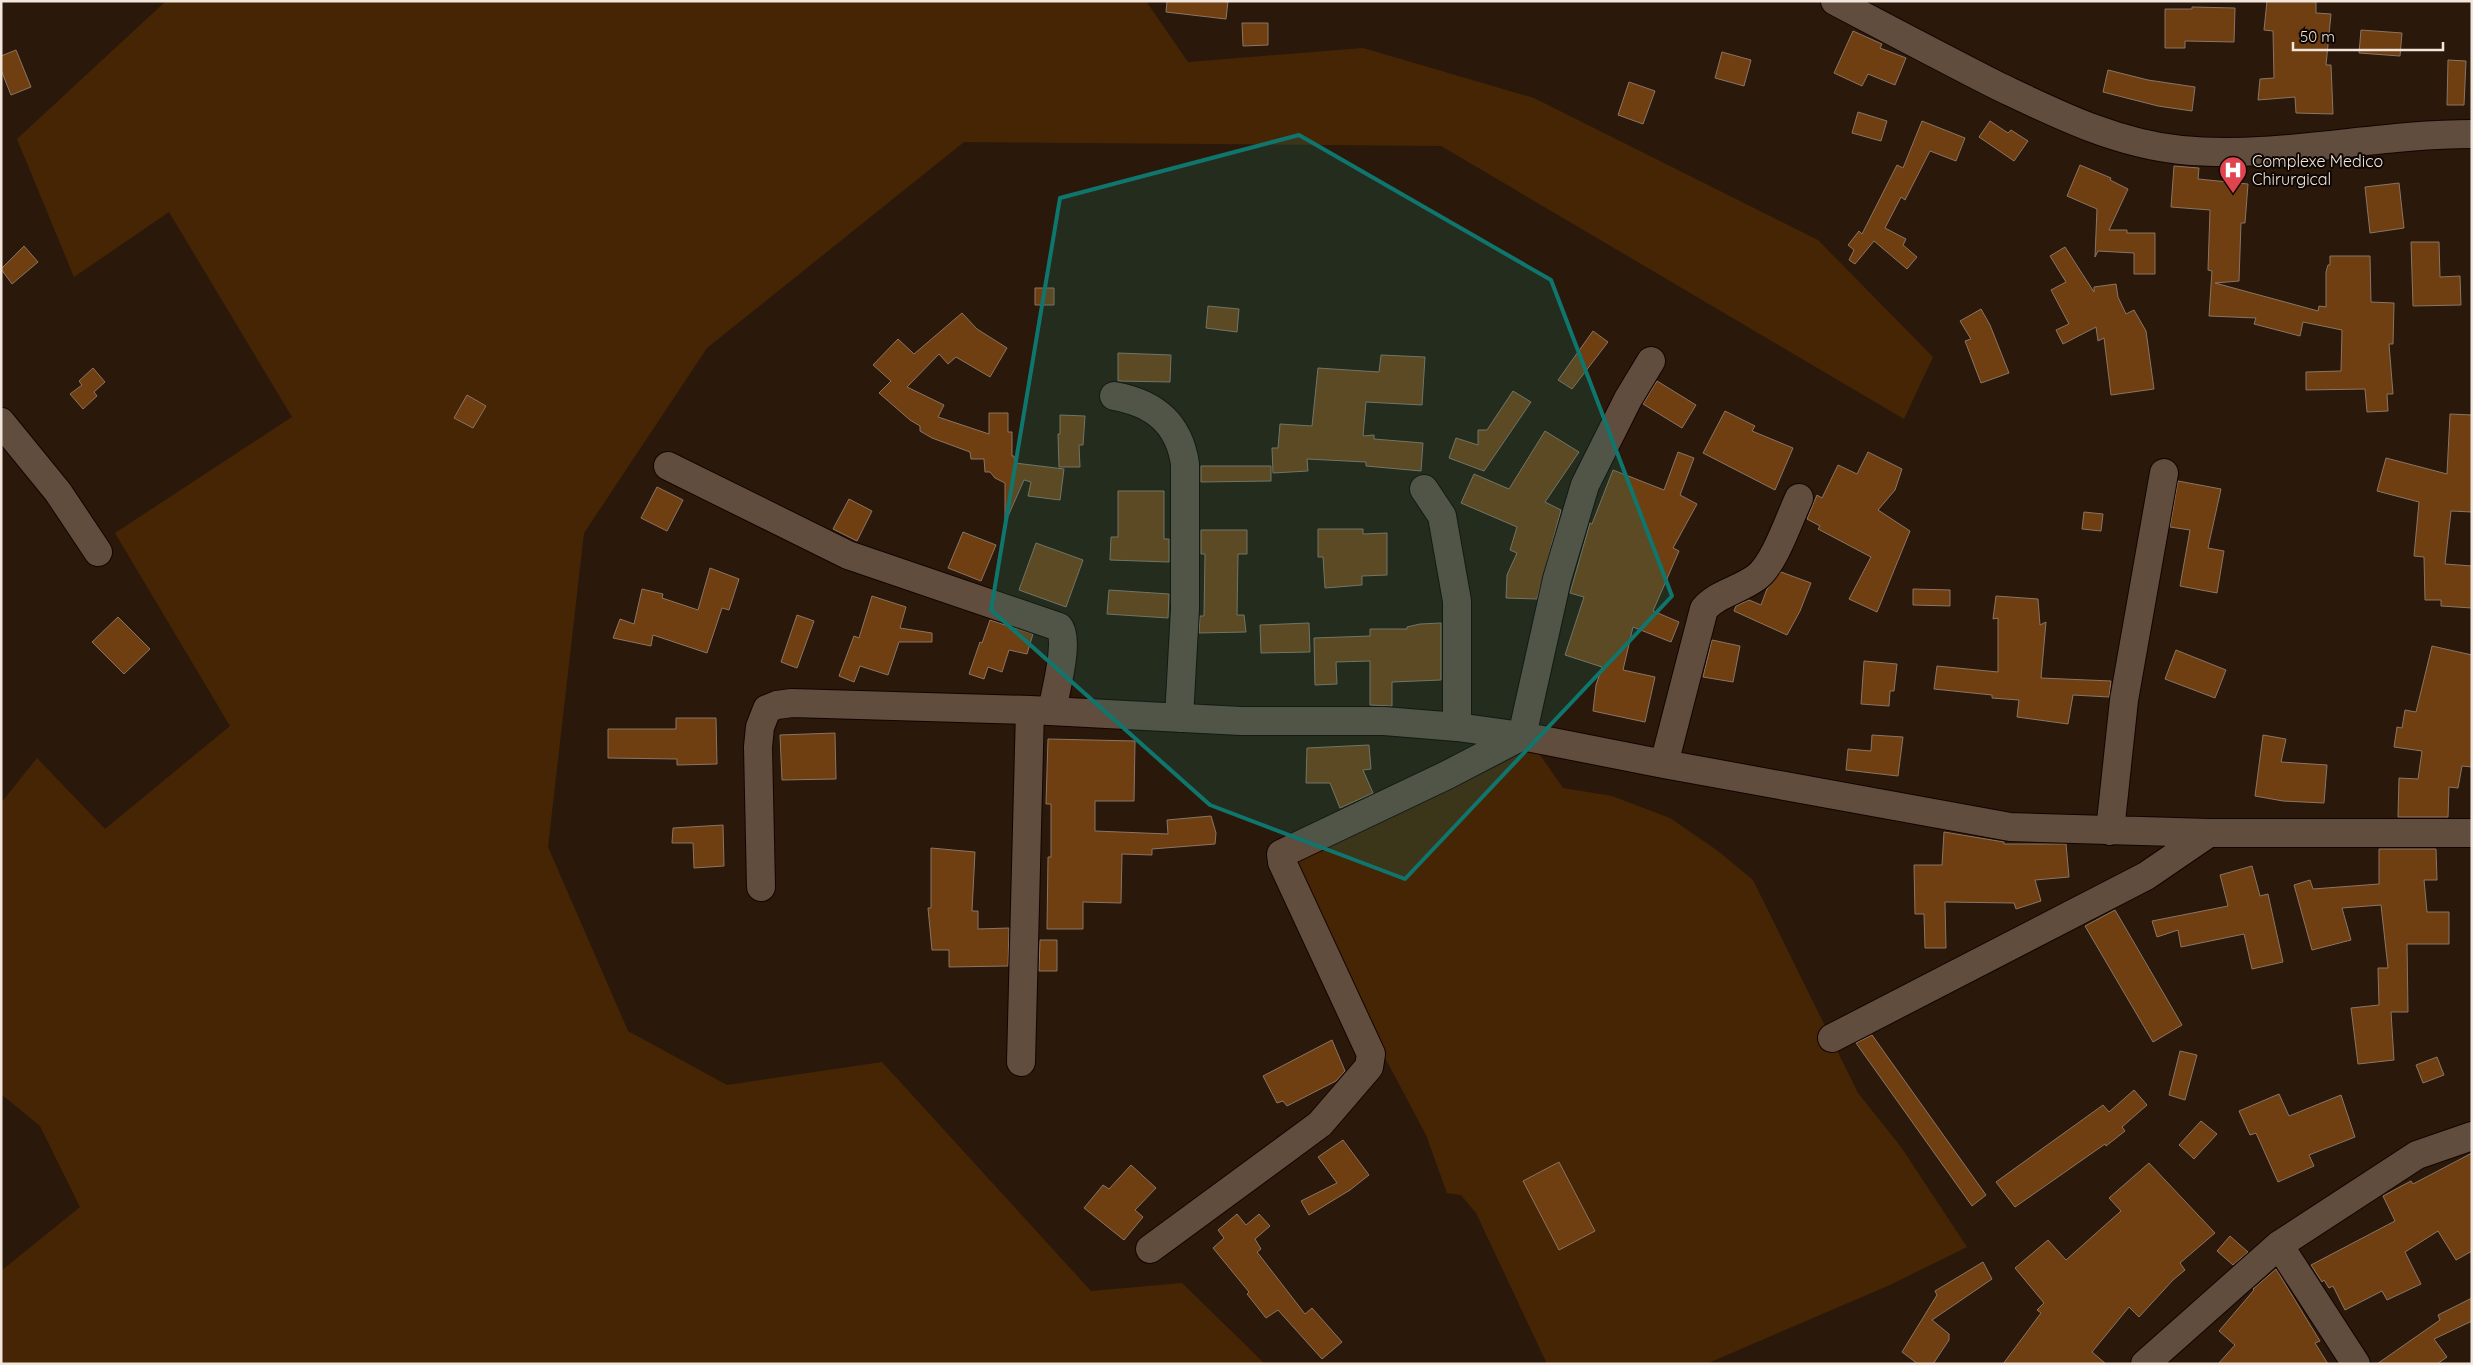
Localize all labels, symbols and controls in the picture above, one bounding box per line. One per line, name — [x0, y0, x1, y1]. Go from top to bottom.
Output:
scale bar — [2293, 20, 2443, 52]
text: 50 m — [2300, 27, 2335, 46]
place label: Complexe Medico Chirurgical — [2252, 151, 2383, 189]
hospital icon: Complexe Medico Chirurgical — [2218, 155, 2248, 194]

